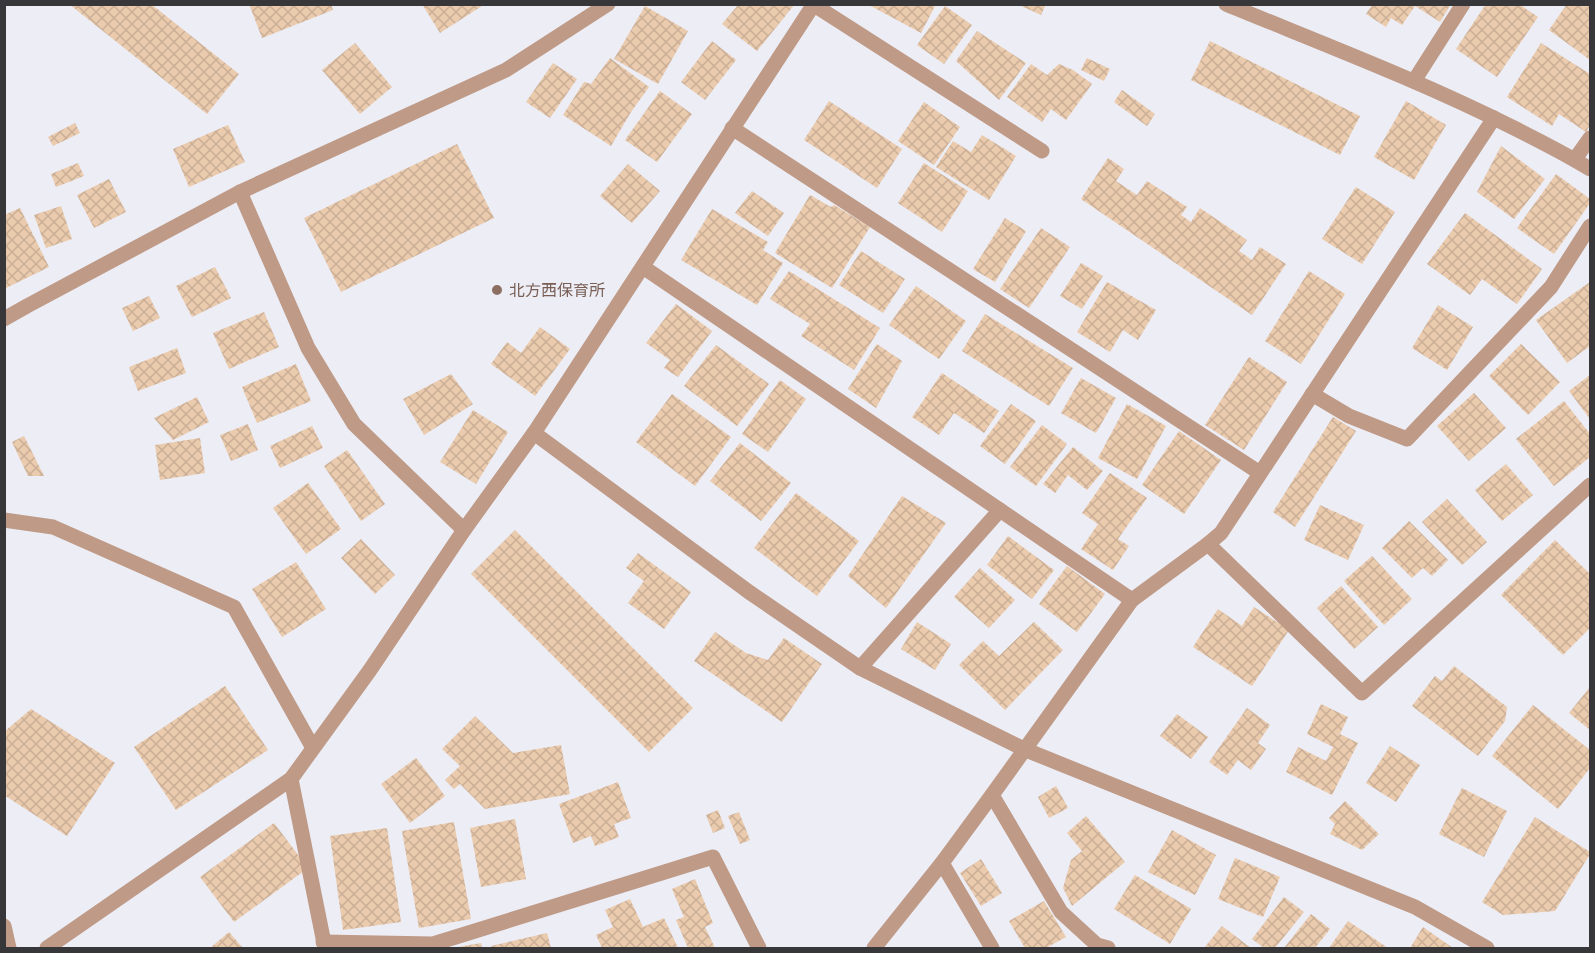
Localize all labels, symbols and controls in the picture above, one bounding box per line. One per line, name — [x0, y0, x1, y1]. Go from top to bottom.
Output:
place label: 北方西保育所 — [509, 281, 605, 300]
marker: 北方西保育所 — [490, 283, 504, 297]

